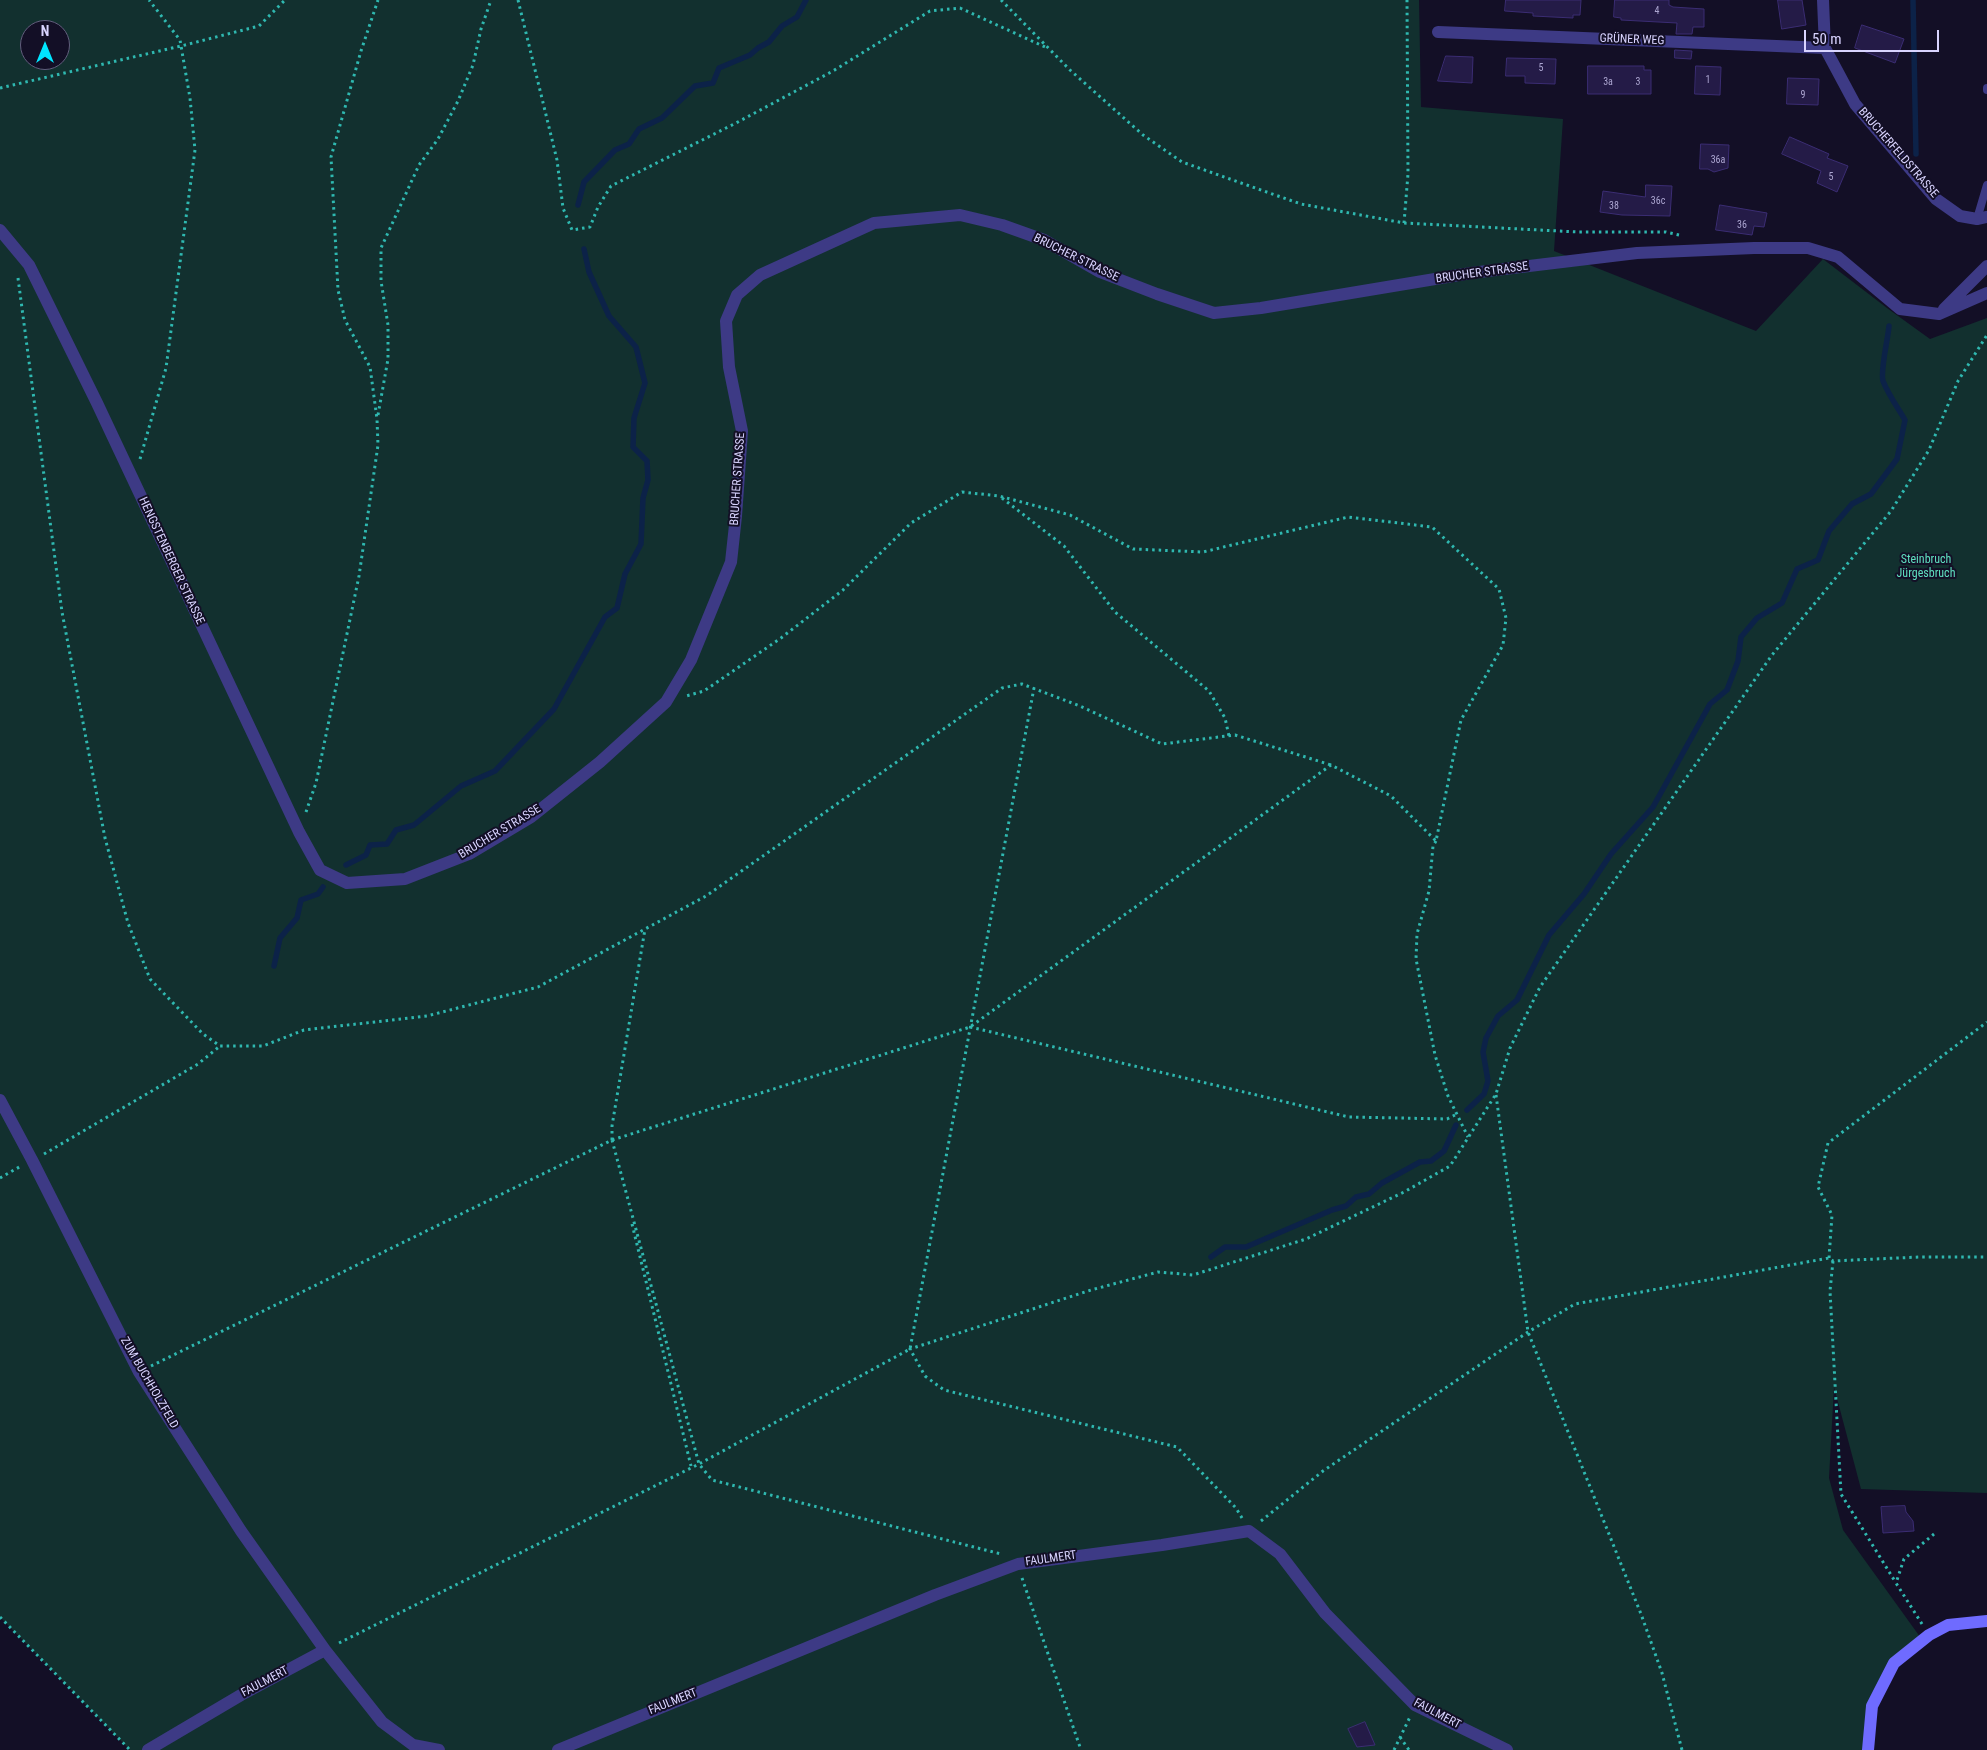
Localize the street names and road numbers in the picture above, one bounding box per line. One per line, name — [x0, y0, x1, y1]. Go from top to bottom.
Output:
street label: GRÜNER WEG — [1599, 32, 1665, 48]
street label: BRUCHERFELDSTRASSE — [1855, 105, 1941, 201]
street label: BRUCHER STRASSE — [1031, 231, 1121, 285]
street label: BRUCHER STRASSE — [1435, 259, 1529, 287]
street label: BRUCHER STRASSE — [728, 432, 748, 526]
street label: HENGSTENBERGER STRASSE — [135, 495, 207, 627]
street label: BRUCHER STRASSE — [456, 802, 544, 862]
street label: ZUM BUCHHOLZFELD — [117, 1335, 181, 1431]
street label: FAULMERT — [1025, 1548, 1077, 1570]
street label: FAULMERT — [239, 1664, 291, 1700]
street label: FAULMERT — [647, 1686, 699, 1718]
street label: FAULMERT — [1411, 1696, 1463, 1732]

